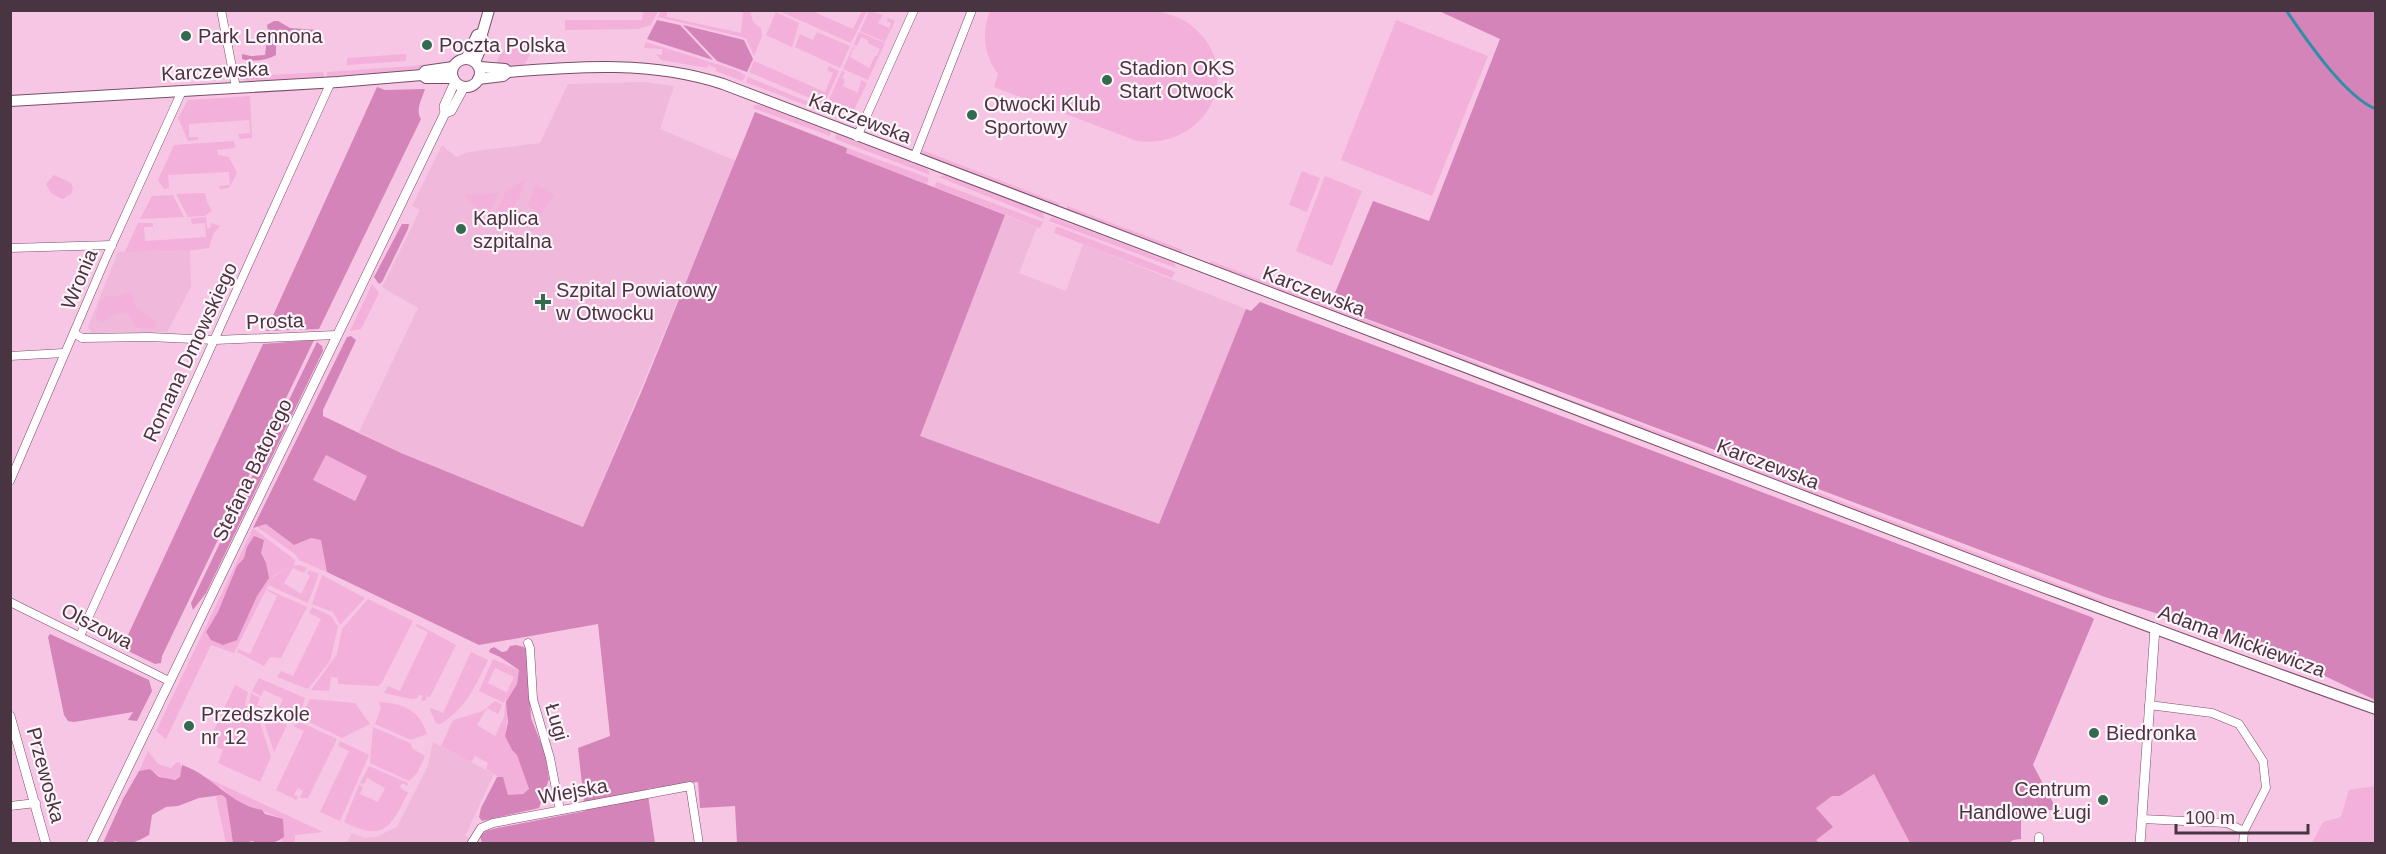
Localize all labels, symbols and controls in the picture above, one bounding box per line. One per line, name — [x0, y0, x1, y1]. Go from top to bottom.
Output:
place label: Park Lennona — [198, 25, 323, 47]
marker: Park Lennona — [179, 29, 193, 43]
place label: Poczta Polska — [439, 34, 567, 56]
marker: Poczta Polska — [420, 38, 434, 52]
street label: Karczewska — [161, 57, 270, 85]
place label: Stadion OKS Start Otwock — [1119, 57, 1235, 102]
marker: Stadion OKS Start Otwock — [1100, 73, 1114, 87]
street label: Karczewska — [806, 88, 915, 148]
place label: Otwocki Klub Sportowy — [984, 93, 1101, 138]
marker: Otwocki Klub Sportowy — [965, 108, 979, 122]
place label: Kaplica szpitalna — [473, 207, 553, 252]
marker: Kaplica szpitalna — [454, 222, 468, 236]
street label: Wronia — [57, 245, 102, 312]
street label: Romana Dmowskiego — [139, 259, 241, 445]
street label: Karczewska — [1260, 261, 1369, 321]
place label: Szpital Powiatowy w Otwocku — [555, 279, 717, 324]
marker: Szpital Powiatowy w Otwocku — [534, 293, 552, 311]
street label: Prosta — [246, 309, 305, 333]
street label: Stefana Batorego — [208, 395, 296, 545]
street label: Karczewska — [1714, 434, 1823, 494]
street label: Olszowa — [58, 599, 137, 654]
street label: Adama Mickiewicza — [2156, 601, 2329, 682]
street label: Ługi — [541, 701, 573, 743]
place label: Przedszkole nr 12 — [201, 703, 310, 748]
marker: Przedszkole nr 12 — [182, 719, 196, 733]
place label: Biedronka — [2106, 722, 2197, 744]
street label: Przewoska — [23, 725, 70, 826]
marker: Biedronka — [2087, 726, 2101, 740]
street label: Wiejska — [537, 774, 610, 808]
place label: Centrum Handlowe Ługi — [1959, 778, 2091, 823]
marker: Centrum Handlowe Ługi — [2096, 793, 2110, 807]
scale bar — [2176, 797, 2308, 835]
text: 100 m — [2185, 808, 2235, 828]

